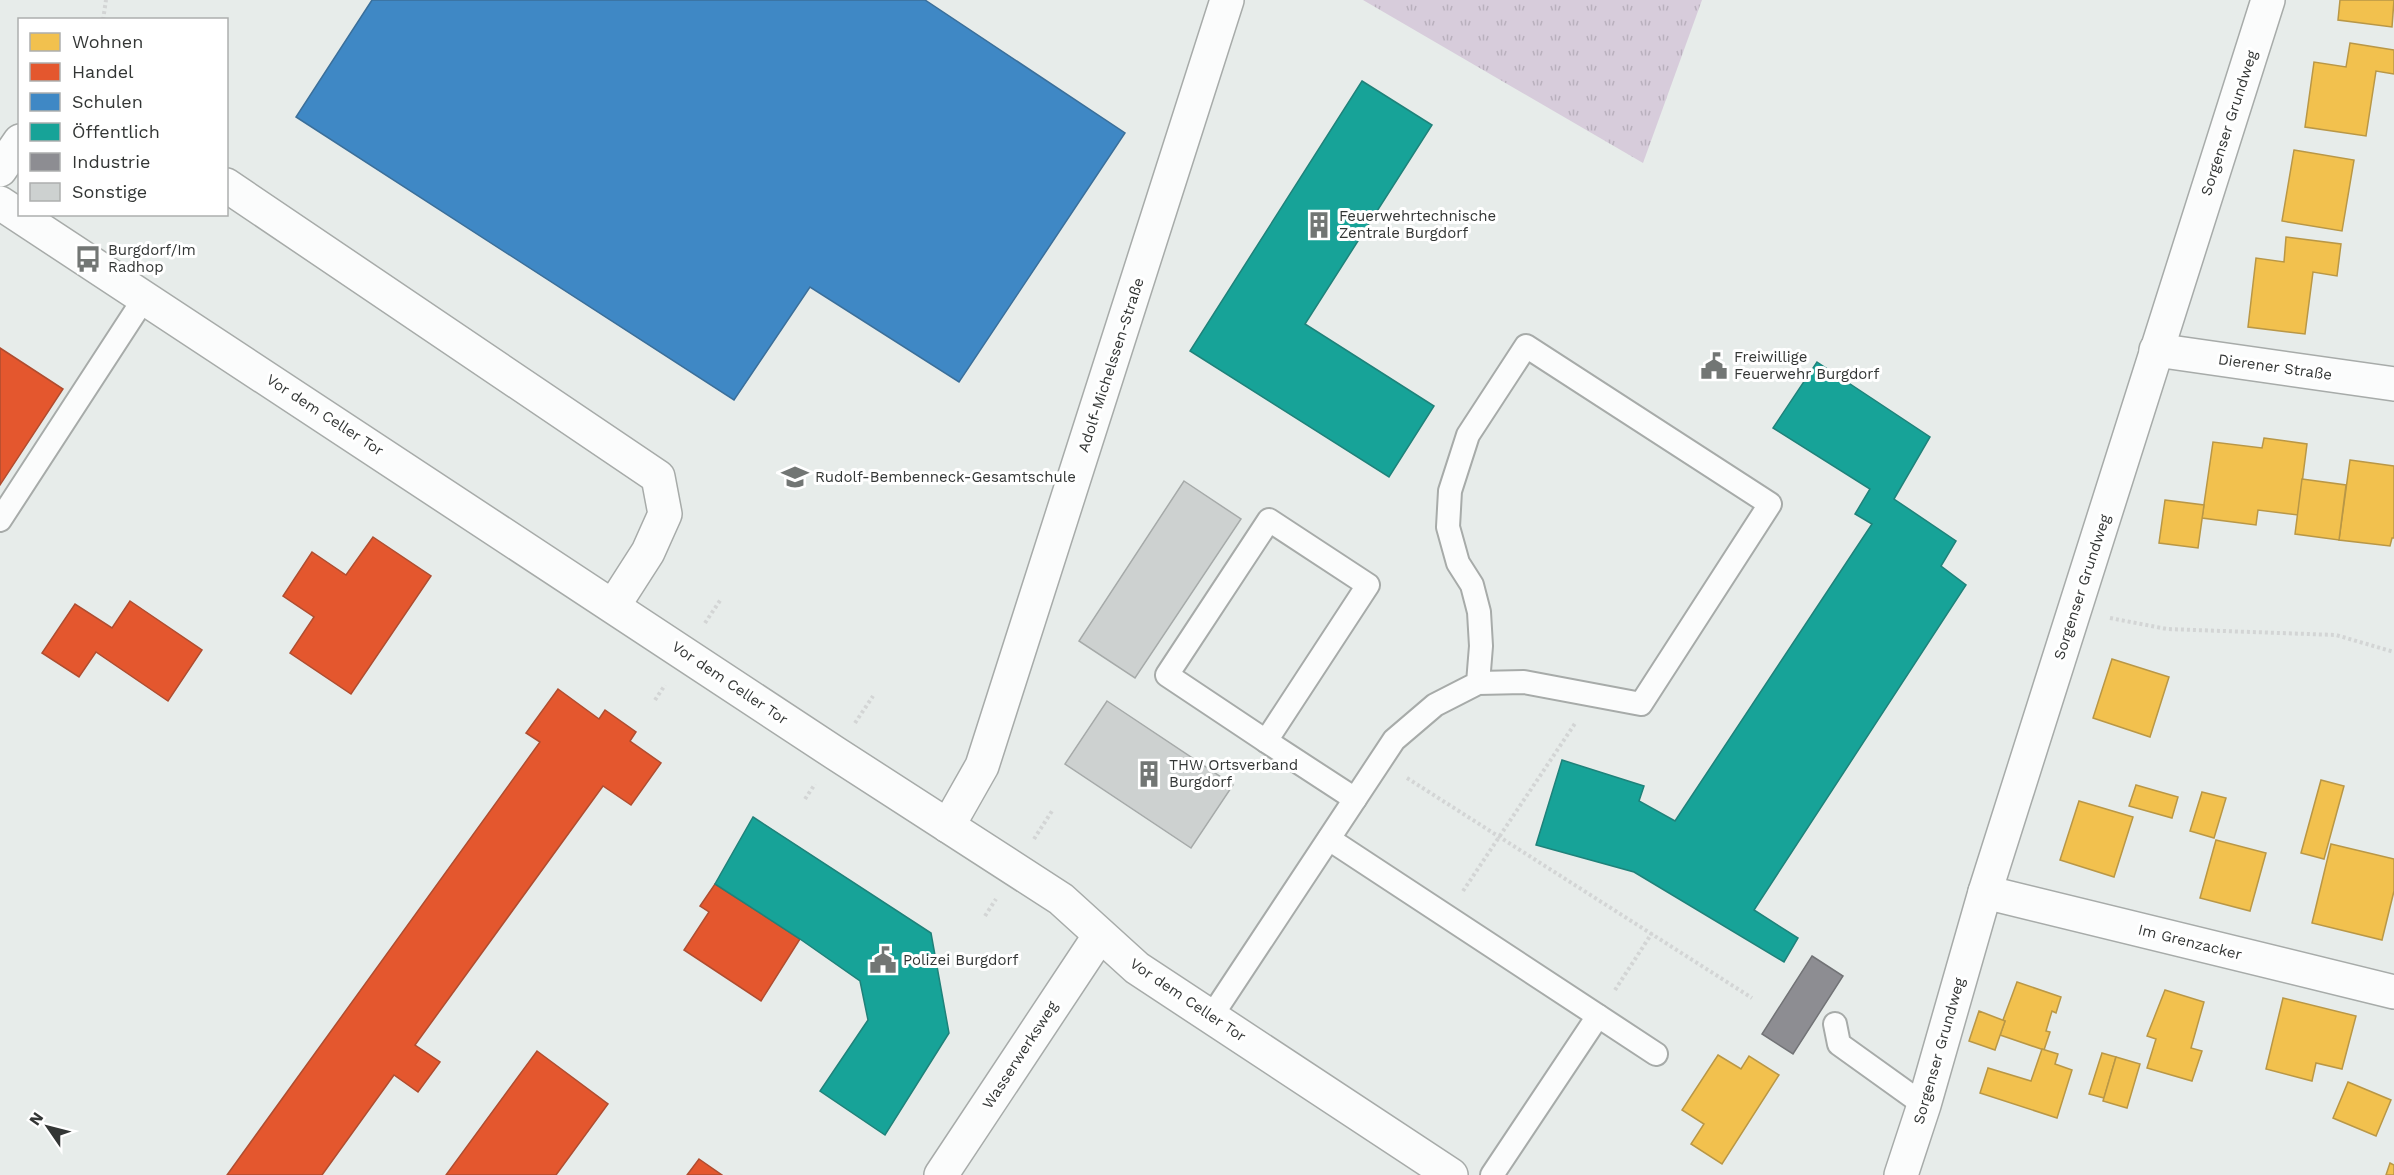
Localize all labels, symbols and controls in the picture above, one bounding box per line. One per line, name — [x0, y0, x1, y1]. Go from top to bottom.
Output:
legend — [18, 18, 228, 216]
text: Wohnen — [72, 31, 143, 52]
street label: Sorgenser Grundweg — [2197, 48, 2261, 198]
text: Handel — [72, 61, 134, 82]
text: Schulen — [72, 91, 143, 112]
text: Öffentlich — [72, 121, 160, 142]
text: Industrie — [72, 151, 150, 172]
text: Sonstige — [72, 181, 147, 202]
place label: Feuerwehrtechnische Zentrale Burgdorf — [1339, 207, 1496, 242]
building icon: Feuerwehrtechnische Zentrale Burgdorf — [1304, 210, 1334, 240]
place label: Burgdorf/Im Radhop — [108, 241, 196, 276]
bus stop icon: Burgdorf/Im Radhop — [73, 244, 103, 274]
street label: Adolf-Michelssen-Straße — [1074, 276, 1148, 454]
place label: Freiwillige Feuerwehr Burgdorf — [1734, 348, 1879, 383]
street label: Dierener Straße — [2217, 350, 2333, 384]
public building icon: Freiwillige Feuerwehr Burgdorf — [1699, 351, 1729, 381]
street label: Vor dem Celler Tor — [263, 370, 387, 460]
school or university icon: Rudolf-Bembenneck-Gesamtschule — [780, 462, 810, 492]
place label: Rudolf-Bembenneck-Gesamtschule — [815, 468, 1076, 486]
street label: Sorgenser Grundweg — [2050, 512, 2114, 662]
street label: Vor dem Celler Tor — [669, 637, 791, 729]
place label: THW Ortsverband Burgdorf — [1169, 756, 1298, 791]
building icon: THW Ortsverband Burgdorf — [1134, 759, 1164, 789]
street label: Im Grenzacker — [2136, 920, 2244, 964]
public building icon: Polizei Burgdorf — [868, 945, 898, 975]
place label: Polizei Burgdorf — [903, 951, 1019, 969]
street label: Vor dem Celler Tor — [1127, 954, 1249, 1046]
street label: Sorgenser Grundweg — [1909, 976, 1969, 1126]
street label: Wasserwerksweg — [978, 998, 1062, 1112]
north arrow — [18, 1097, 78, 1157]
text: N — [25, 1108, 47, 1129]

